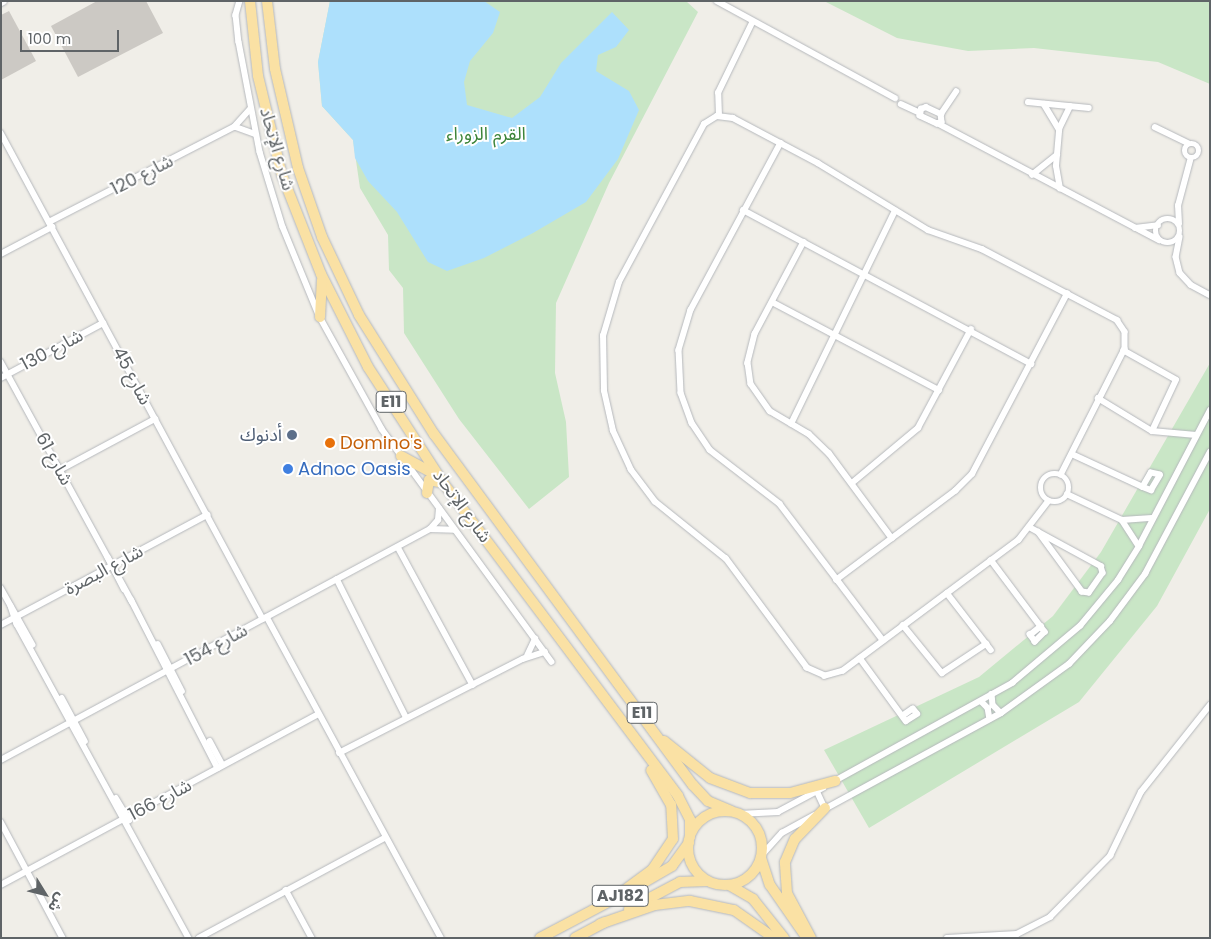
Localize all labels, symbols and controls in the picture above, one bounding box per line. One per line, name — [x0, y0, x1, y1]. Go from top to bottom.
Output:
scale bar — [22, 20, 121, 52]
text: 100 m — [28, 28, 71, 49]
street label: شارع الإتحاد — [255, 105, 299, 193]
park label: القرم الزوراء — [446, 123, 526, 145]
street label: شارع 120 — [107, 150, 177, 200]
street label: شارع 130 — [17, 325, 87, 375]
street label: شارع 45 — [108, 343, 156, 409]
road number: E11 — [375, 388, 407, 416]
place label: أدنوك — [240, 424, 282, 446]
street label: شارع 61 — [31, 429, 77, 489]
marker: أدنوك — [286, 429, 298, 441]
place label: Domino's — [340, 432, 423, 454]
marker: Domino's — [324, 437, 336, 449]
place label: Adnoc Oasis — [298, 458, 411, 480]
marker: Adnoc Oasis — [282, 463, 294, 475]
street label: شارع الإتحاد — [428, 465, 496, 547]
street label: شارع البصرة — [61, 540, 147, 600]
street label: شارع 154 — [181, 619, 251, 671]
road number: E11 — [626, 700, 658, 726]
street label: شارع 166 — [125, 774, 195, 826]
north arrow — [20, 869, 70, 919]
road number: AJ182 — [591, 882, 649, 909]
text: ش — [43, 889, 71, 916]

